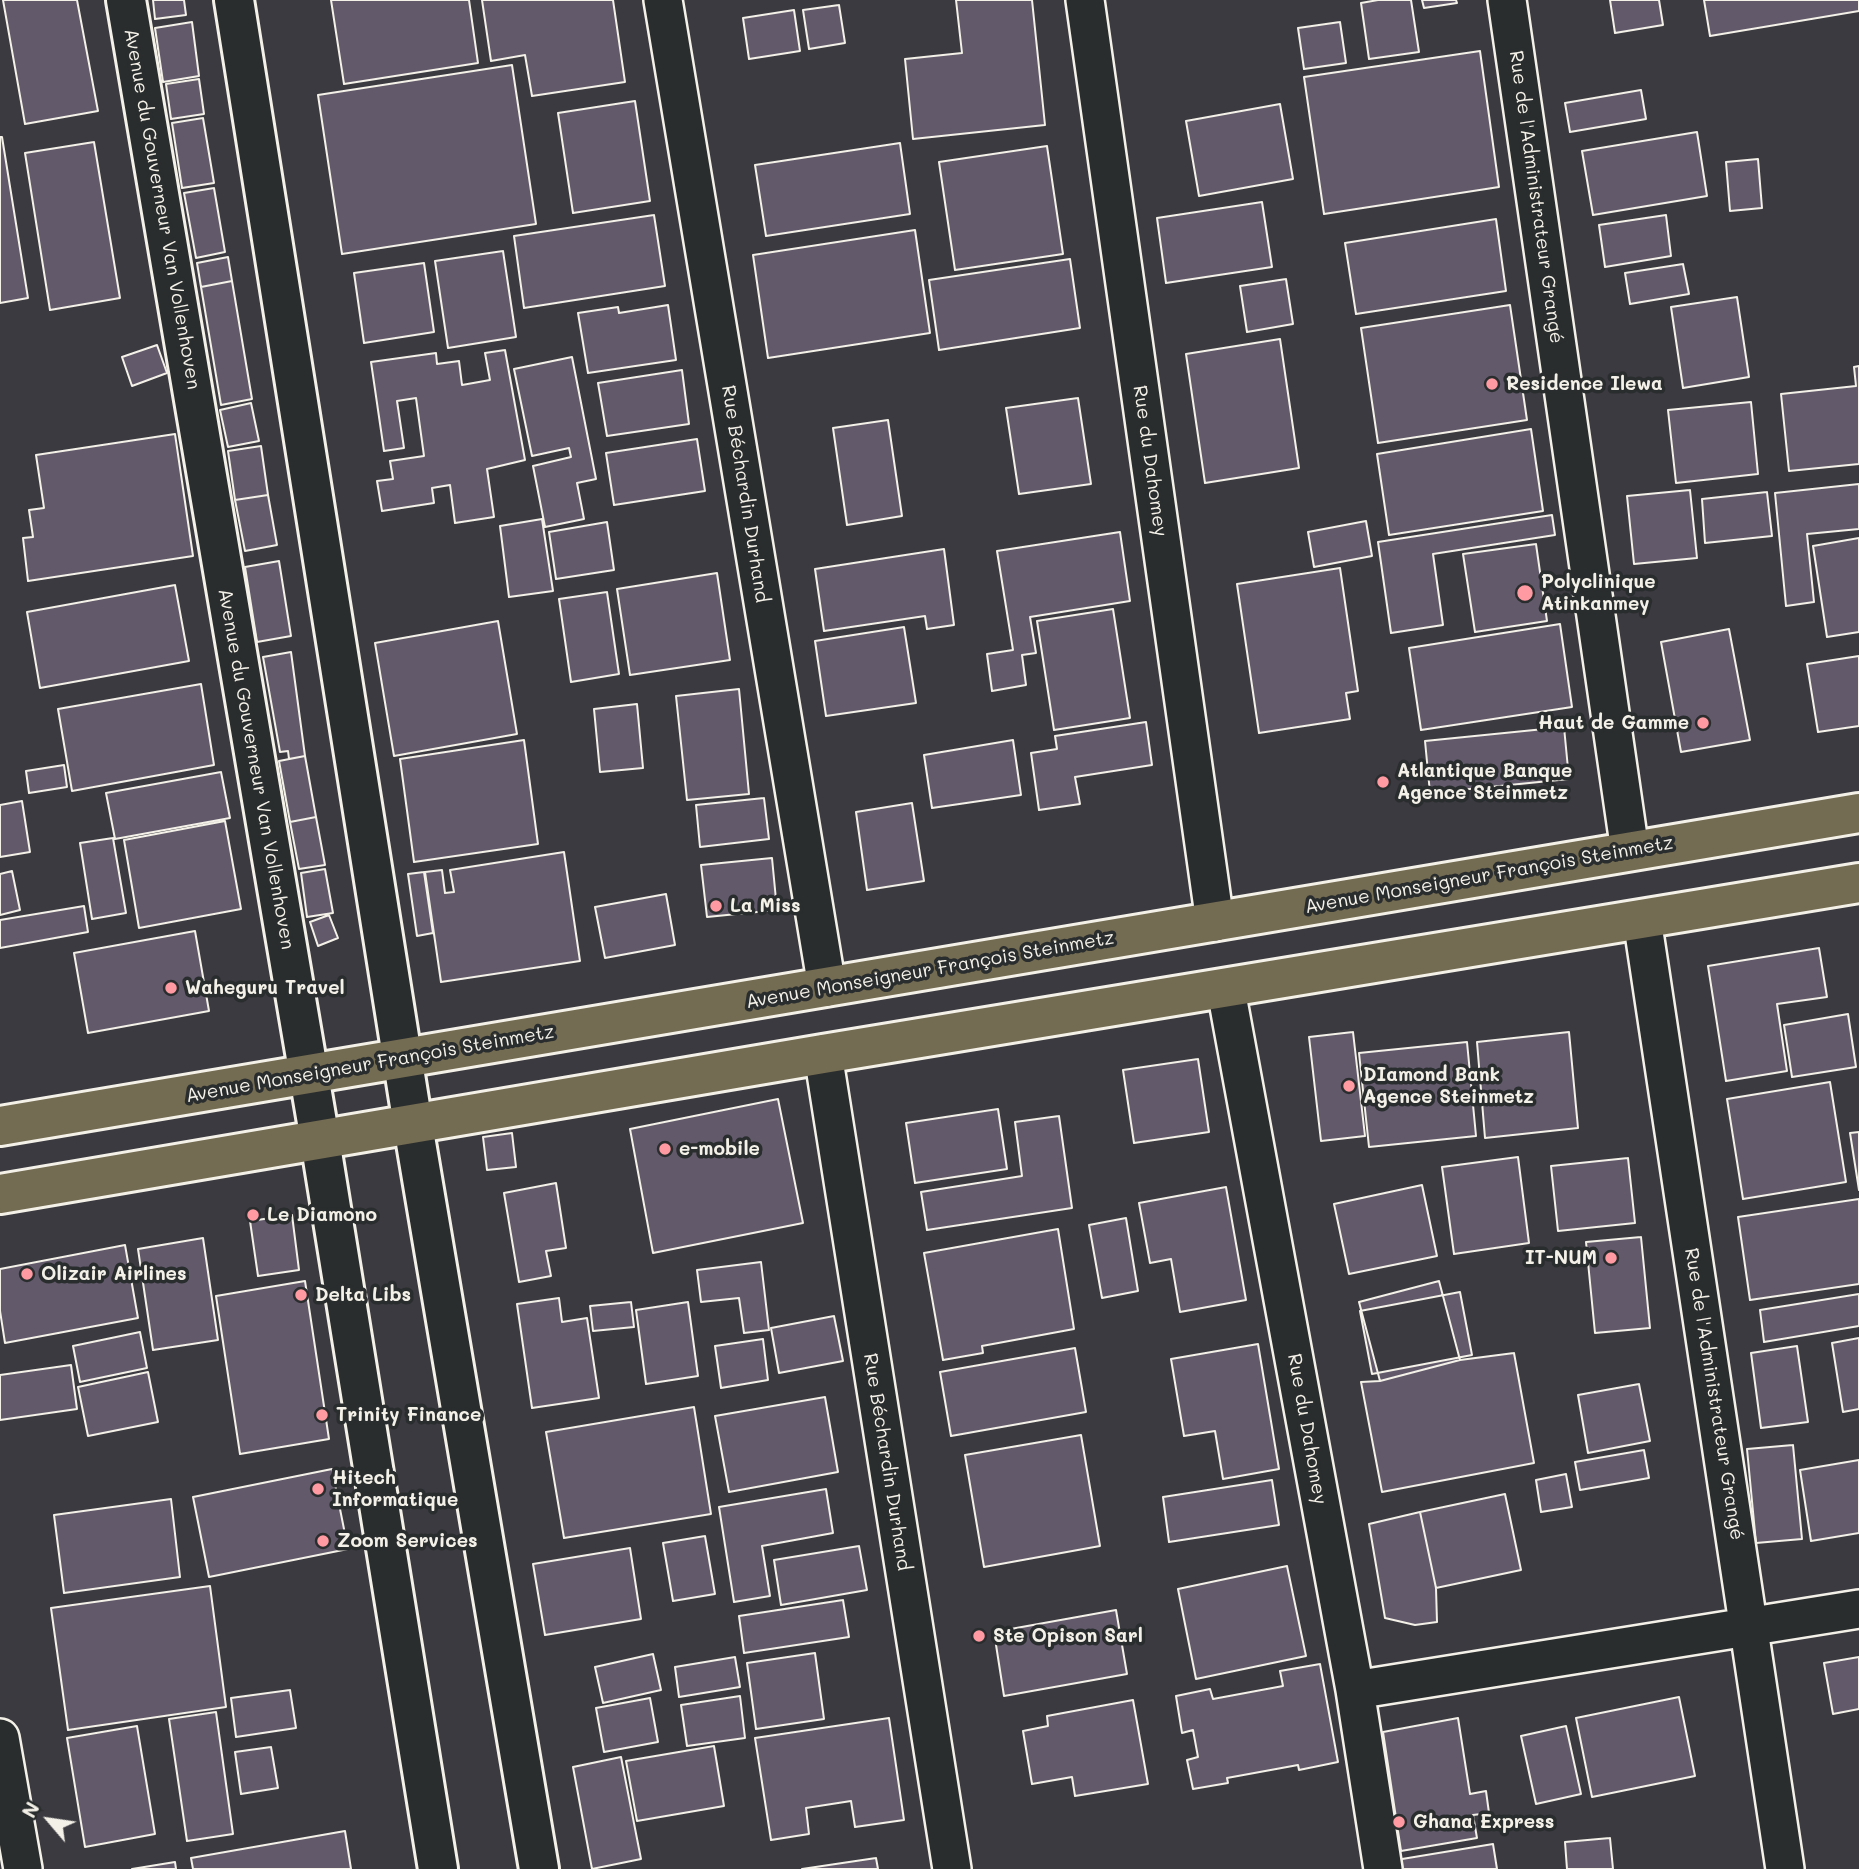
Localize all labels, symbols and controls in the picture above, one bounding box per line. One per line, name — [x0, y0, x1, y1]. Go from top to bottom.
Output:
street label: Avenue du Gouverneur Van Vollenhoven — [119, 27, 205, 391]
street label: Rue de l'Administrateur Grangé — [1504, 49, 1568, 345]
place label: Residence Ilewa — [1506, 373, 1663, 395]
marker: Residence Ilewa — [1484, 376, 1500, 392]
street label: Rue Béchardin Durhand — [717, 384, 773, 604]
street label: Rue du Dahomey — [1128, 384, 1172, 538]
place label: Polyclinique Atinkanmey — [1541, 571, 1656, 615]
marker: Polyclinique Atinkanmey — [1515, 583, 1535, 603]
street label: Avenue du Gouverneur Van Vollenhoven — [213, 587, 299, 951]
place label: Haut de Gamme — [1538, 712, 1689, 734]
marker: Haut de Gamme — [1695, 715, 1711, 731]
place label: Atlantique Banque Agence Steinmetz — [1397, 760, 1572, 804]
marker: Atlantique Banque Agence Steinmetz — [1375, 774, 1391, 790]
street label: Avenue Monseigneur François Steinmetz — [1303, 831, 1675, 919]
place label: La Miss — [730, 895, 800, 917]
marker: La Miss — [708, 898, 724, 914]
street label: Avenue Monseigneur François Steinmetz — [744, 926, 1116, 1014]
place label: Waheguru Travel — [185, 977, 345, 999]
marker: Waheguru Travel — [163, 980, 179, 996]
street label: Avenue Monseigneur François Steinmetz — [184, 1020, 556, 1108]
place label: DIamond Bank Agence Steinmetz — [1363, 1064, 1534, 1108]
marker: DIamond Bank Agence Steinmetz — [1341, 1078, 1357, 1094]
place label: e-mobile — [679, 1138, 760, 1160]
marker: e-mobile — [657, 1141, 673, 1157]
place label: Le Diamono — [267, 1204, 377, 1226]
marker: Le Diamono — [245, 1207, 261, 1223]
street label: Rue de l'Administrateur Grangé — [1680, 1246, 1748, 1542]
place label: IT-NUM — [1525, 1247, 1597, 1269]
marker: IT-NUM — [1603, 1250, 1619, 1266]
place label: Olizair Airlines — [41, 1263, 186, 1285]
marker: Olizair Airlines — [19, 1266, 35, 1282]
place label: Delta Libs — [315, 1284, 411, 1306]
marker: Delta Libs — [293, 1287, 309, 1303]
street label: Rue Béchardin Durhand — [859, 1352, 915, 1572]
street label: Rue du Dahomey — [1283, 1352, 1331, 1506]
place label: Trinity Finance — [336, 1404, 481, 1426]
marker: Trinity Finance — [314, 1407, 330, 1423]
place label: Hitech Informatique — [332, 1467, 458, 1511]
marker: Hitech Informatique — [310, 1481, 326, 1497]
place label: Zoom Services — [337, 1530, 478, 1552]
marker: Zoom Services — [315, 1533, 331, 1549]
place label: Ste Opison Sarl — [993, 1625, 1143, 1647]
marker: Ste Opison Sarl — [971, 1628, 987, 1644]
north arrow — [14, 1785, 84, 1855]
text: N — [16, 1797, 45, 1822]
place label: Ghana Express — [1413, 1811, 1554, 1833]
marker: Ghana Express — [1391, 1814, 1407, 1830]

